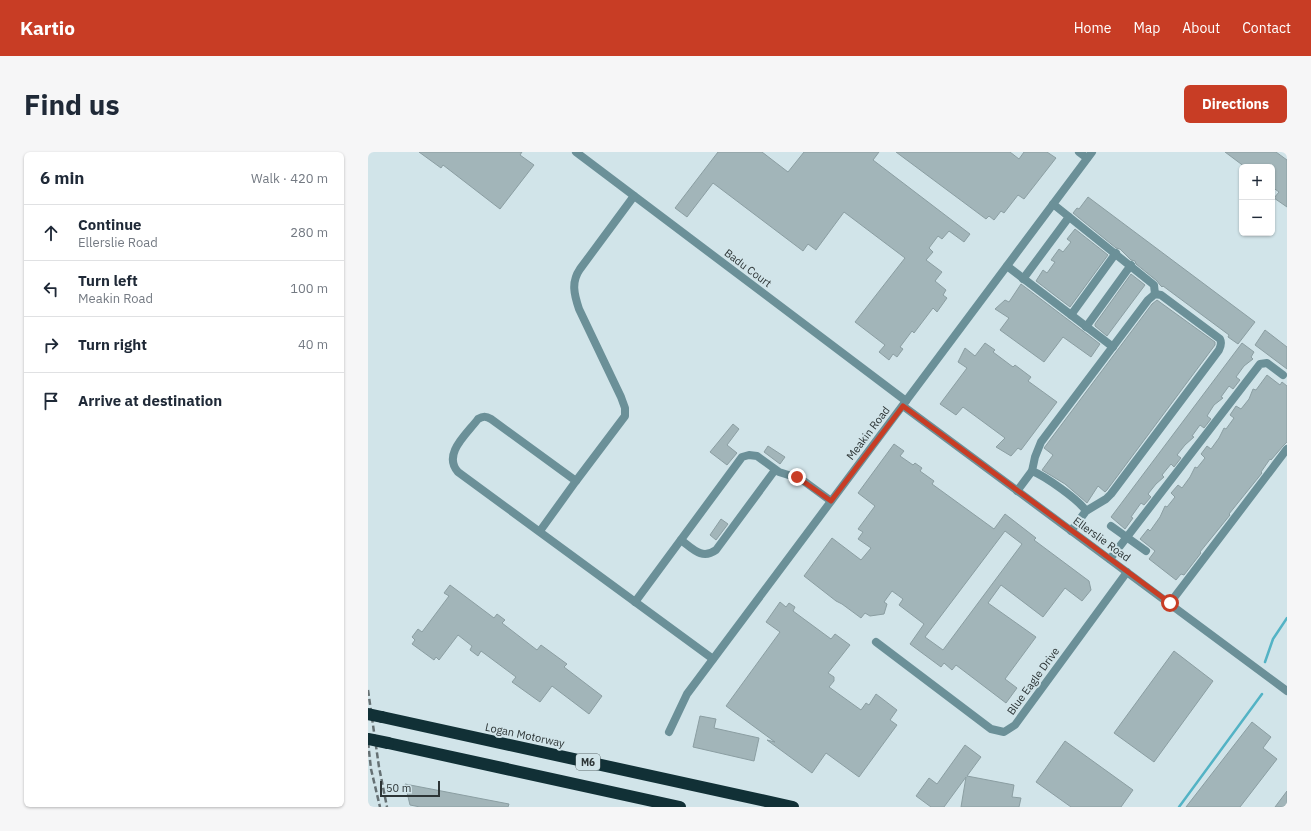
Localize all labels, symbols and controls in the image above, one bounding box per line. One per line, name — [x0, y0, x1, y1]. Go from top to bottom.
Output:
text: Kartio — [20, 16, 75, 40]
text: Home — [1074, 19, 1111, 37]
text: Map — [1133, 19, 1160, 37]
text: About — [1182, 19, 1220, 37]
text: Contact — [1242, 19, 1291, 37]
button: Directions — [1184, 85, 1287, 123]
text: Find us — [24, 86, 120, 123]
map controls — [1239, 164, 1275, 236]
button: + — [1239, 164, 1275, 200]
text: 6 min — [40, 167, 84, 189]
text: Walk · 420 m — [251, 170, 328, 187]
button: − — [1239, 200, 1275, 236]
text: Continue — [78, 215, 142, 234]
icon: ahead — [40, 222, 62, 244]
text: 280 m — [290, 224, 328, 241]
text: Ellerslie Road — [78, 234, 158, 251]
street label: Badu Court — [722, 246, 774, 290]
text: Turn left — [78, 271, 138, 290]
icon: left — [40, 278, 62, 300]
text: 100 m — [290, 280, 328, 297]
text: Meakin Road — [78, 290, 153, 307]
icon: right — [40, 334, 62, 356]
text: Turn right — [78, 335, 147, 354]
text: 40 m — [298, 336, 328, 353]
icon: arrive — [40, 390, 62, 412]
text: Arrive at destination — [78, 391, 222, 410]
street label: Meakin Road — [843, 403, 893, 463]
route end — [788, 468, 806, 486]
street label: Ellerslie Road — [1071, 514, 1133, 564]
route start — [1161, 594, 1179, 612]
street label: Blue Eagle Drive — [1004, 644, 1062, 718]
street label: Logan Motorway — [484, 720, 567, 750]
road number: M6 — [576, 754, 600, 770]
scale bar — [380, 779, 440, 798]
text: 50 m — [386, 781, 411, 795]

